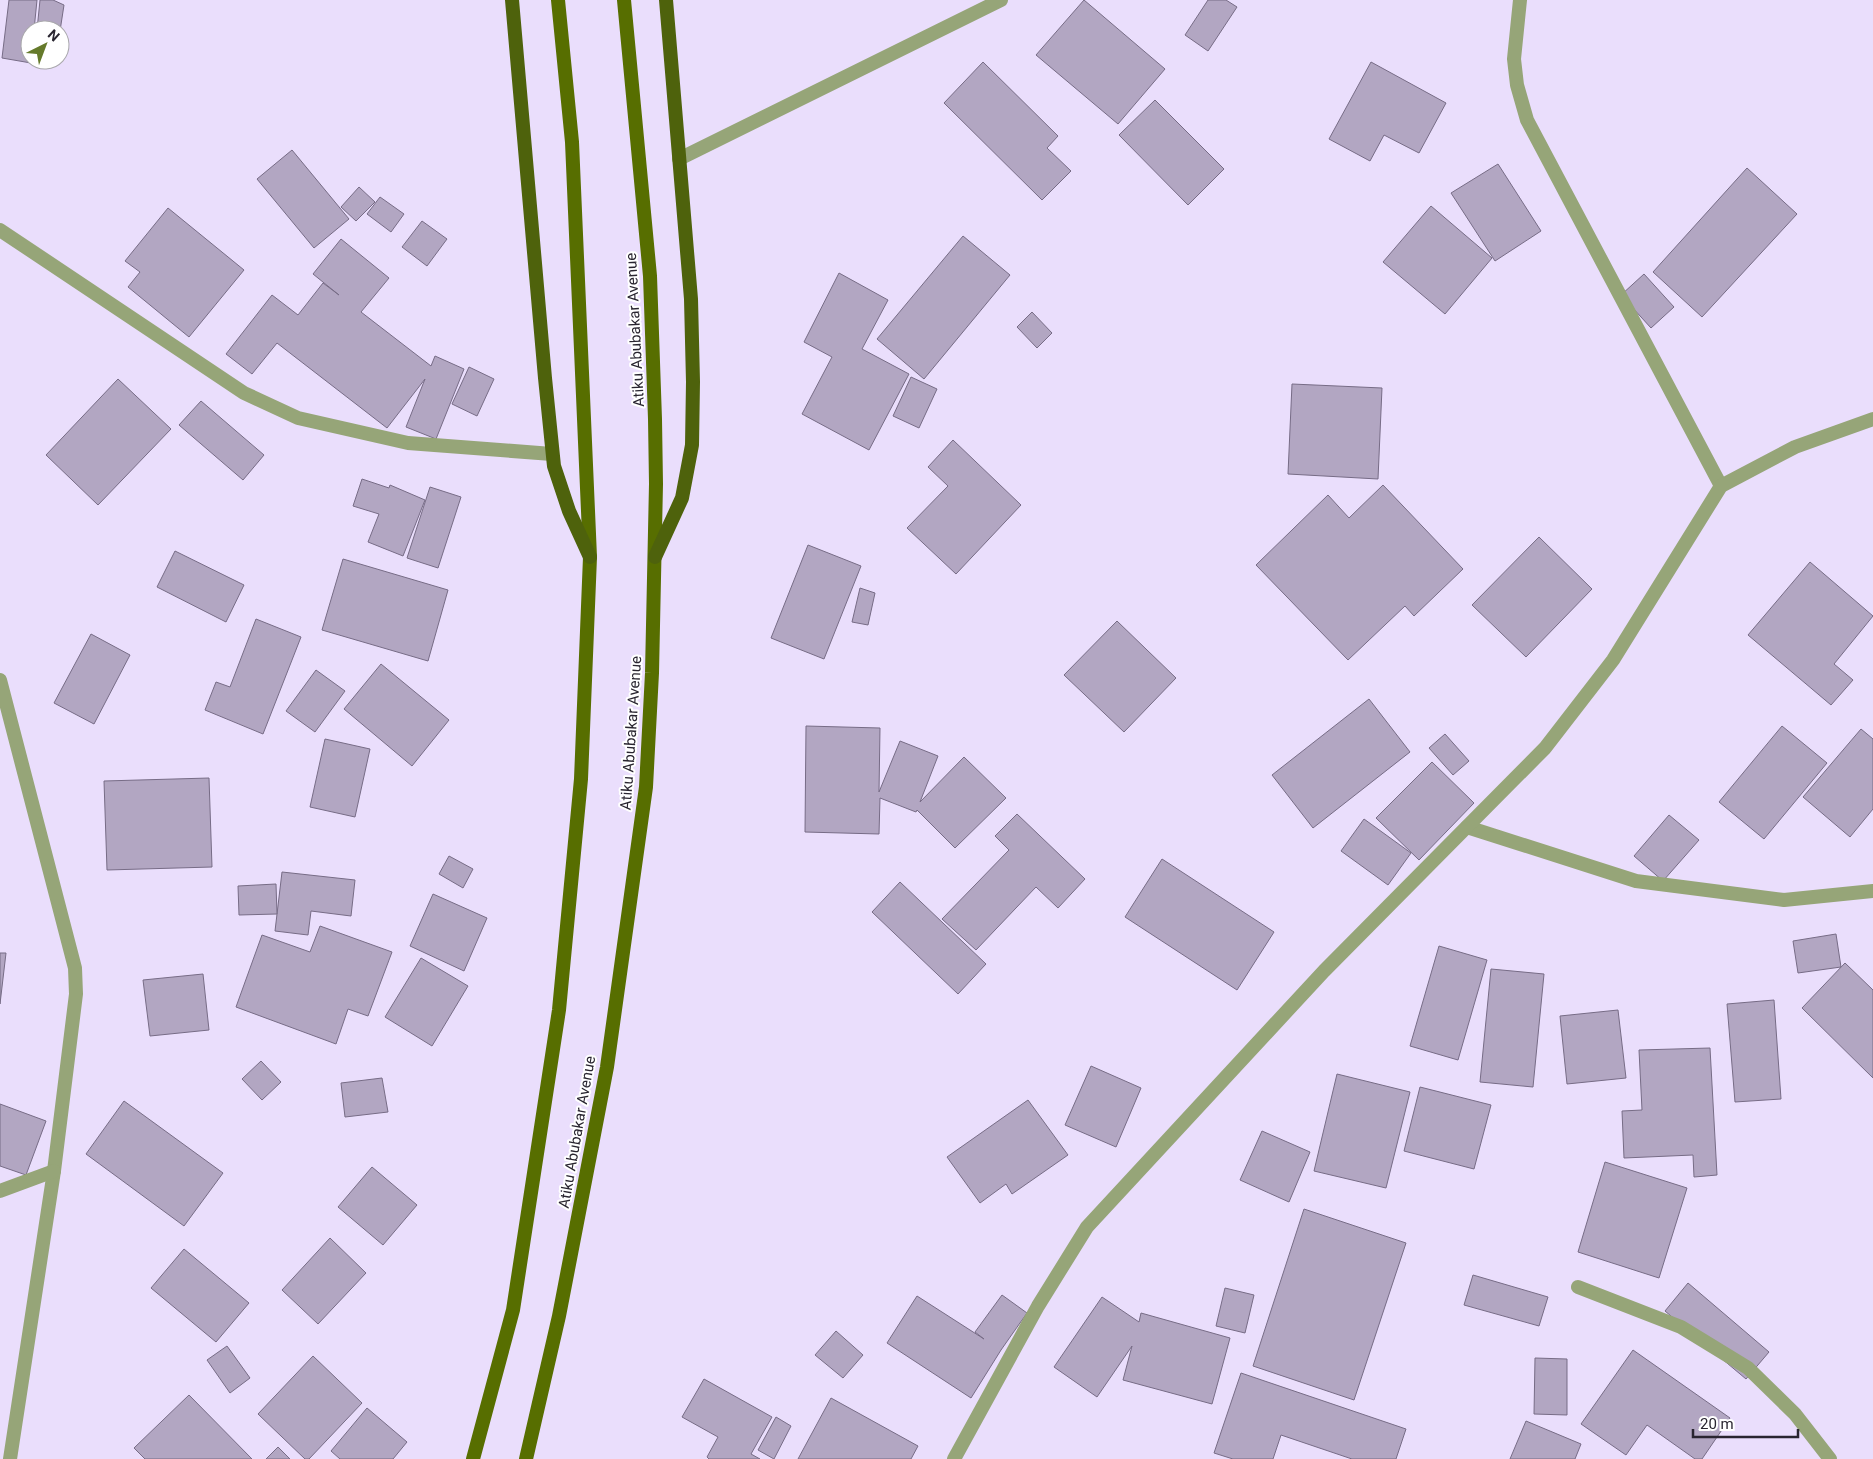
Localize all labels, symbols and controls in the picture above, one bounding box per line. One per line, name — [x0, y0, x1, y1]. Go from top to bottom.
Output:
north arrow — [20, 20, 70, 70]
text: N — [45, 26, 63, 45]
street label: Atiku Abubakar Avenue — [622, 252, 648, 408]
street label: Atiku Abubakar Avenue — [617, 655, 645, 811]
street label: Atiku Abubakar Avenue — [555, 1054, 599, 1210]
scale bar — [1693, 1406, 1798, 1438]
text: 20 m — [1700, 1415, 1734, 1433]

